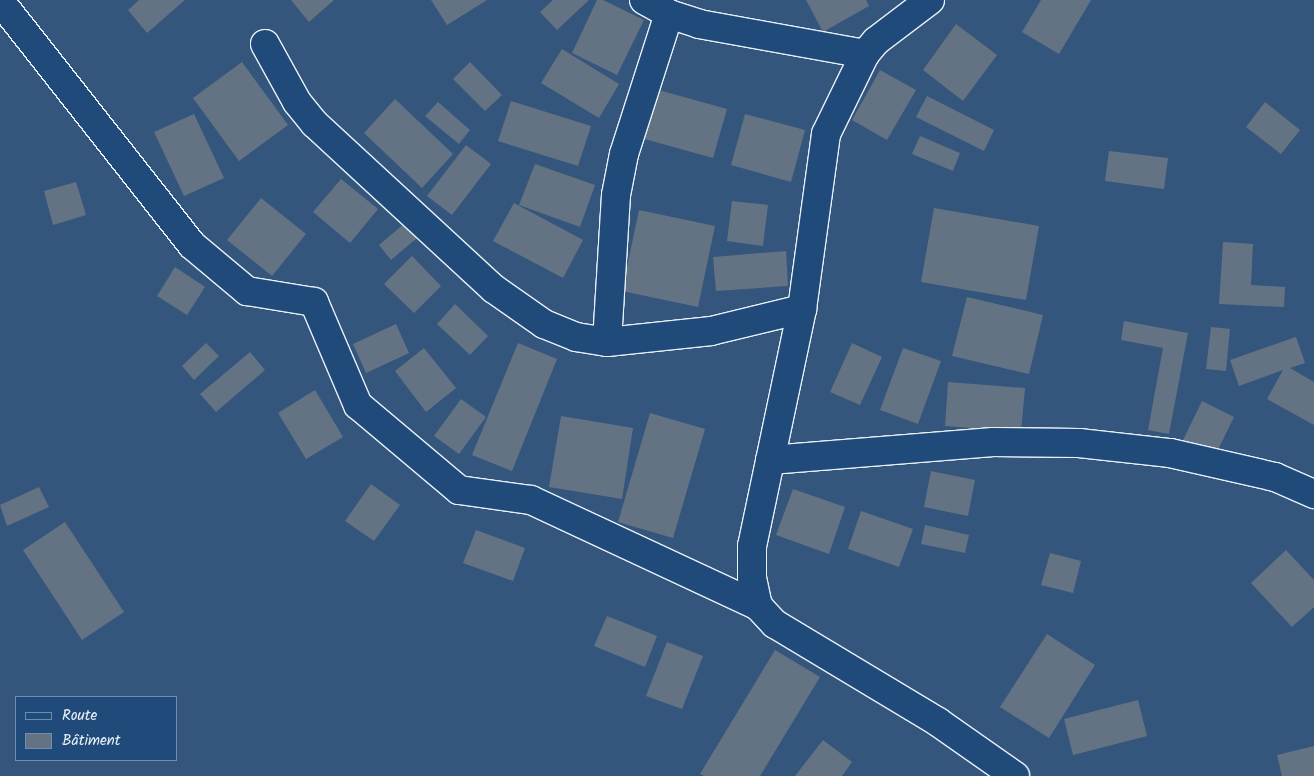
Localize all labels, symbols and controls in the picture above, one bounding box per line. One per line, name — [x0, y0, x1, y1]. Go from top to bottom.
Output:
legend — [15, 696, 178, 761]
text: Route — [62, 704, 97, 728]
text: Bâtiment — [62, 729, 121, 753]

